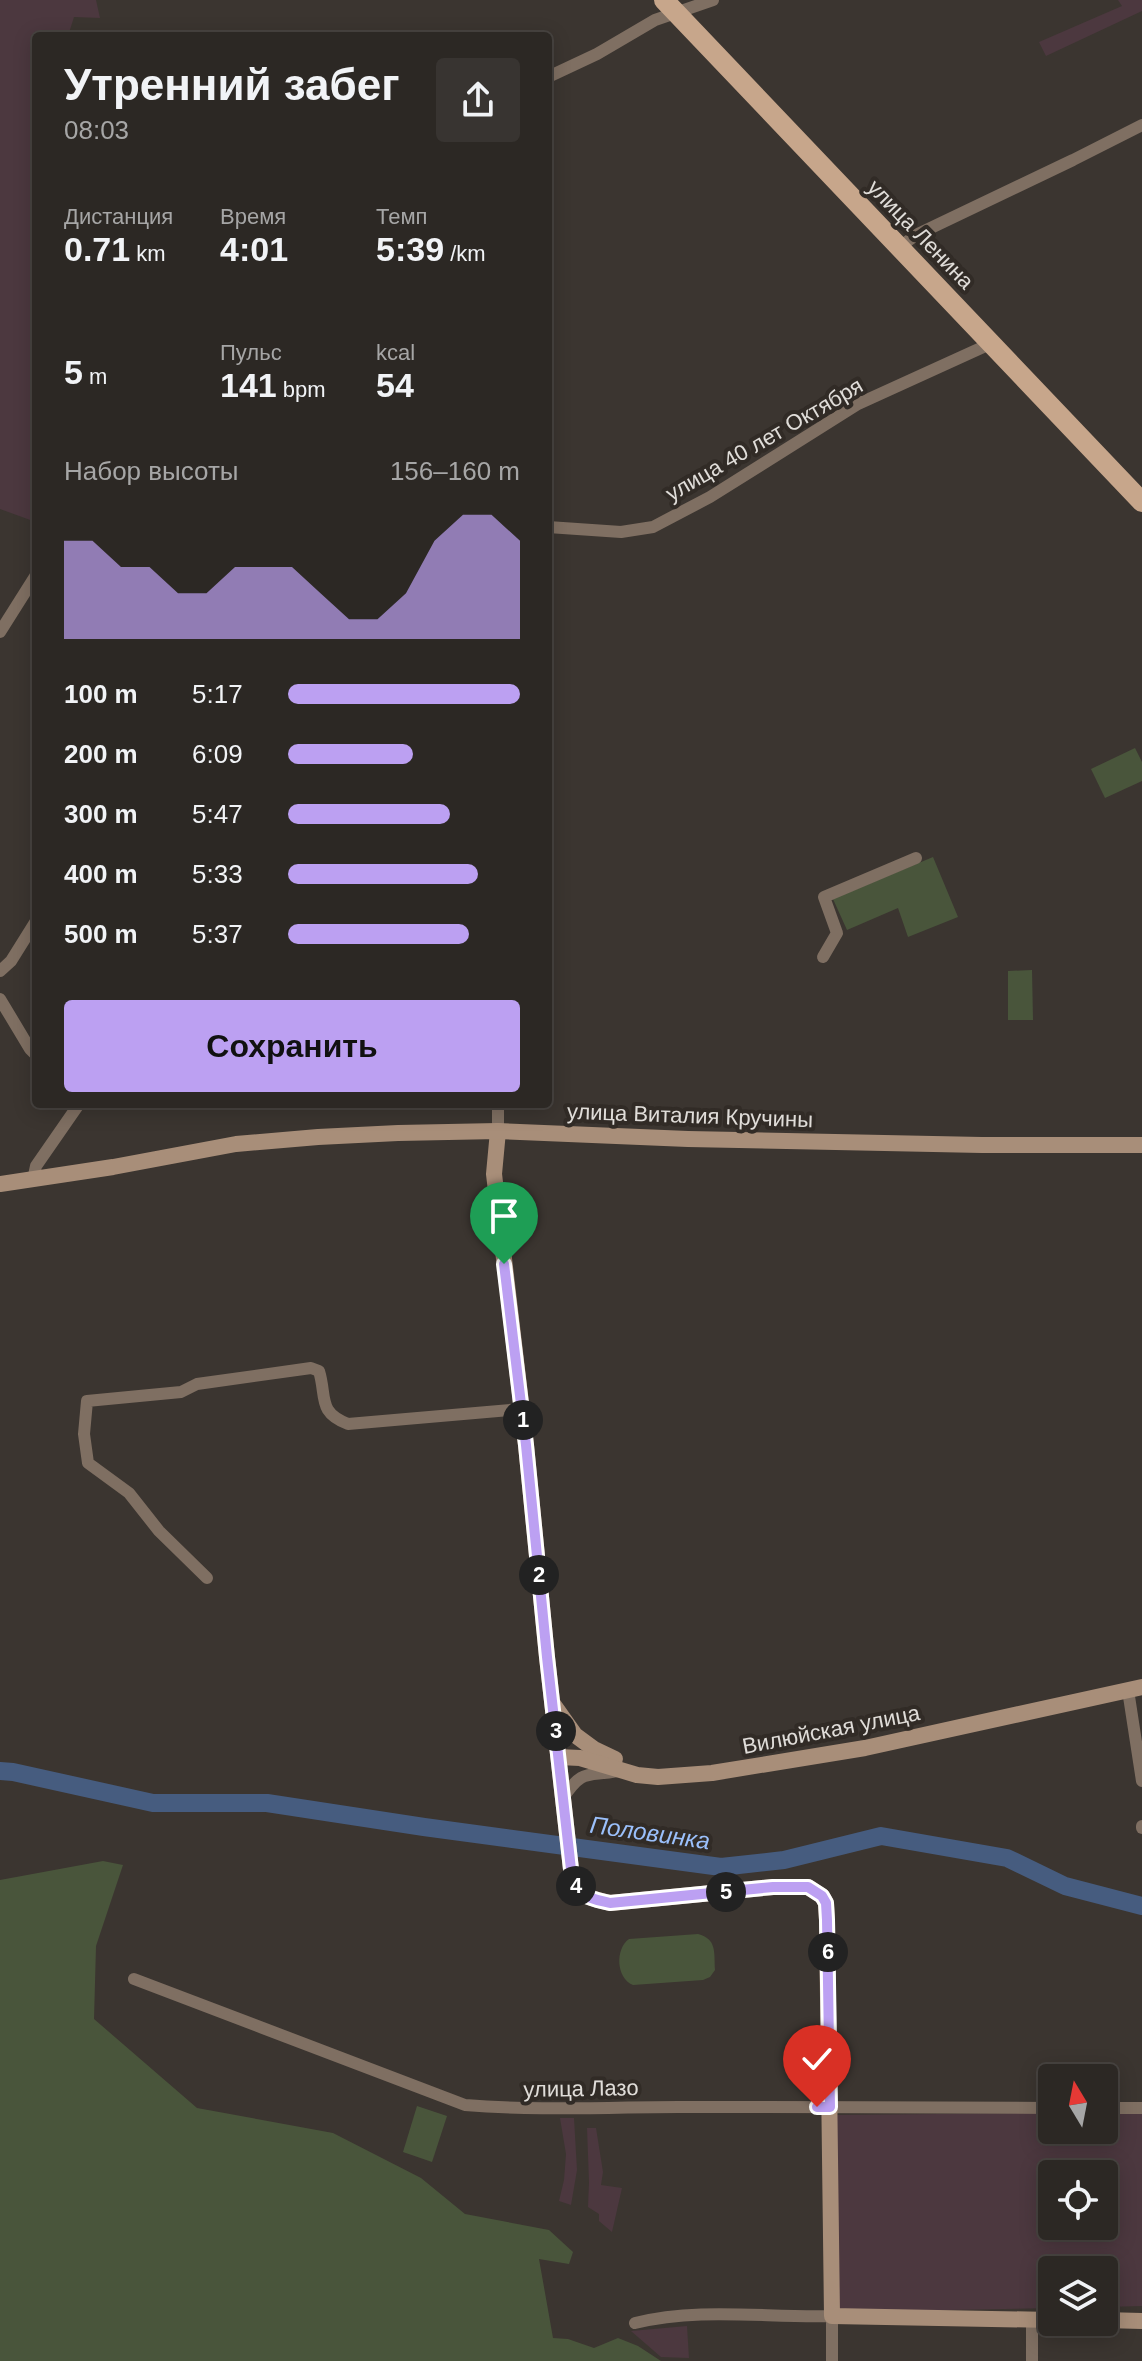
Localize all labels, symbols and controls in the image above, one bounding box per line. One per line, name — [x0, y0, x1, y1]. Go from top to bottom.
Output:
button: share — [436, 58, 520, 142]
text: Утренний забег — [64, 60, 399, 109]
text: 08:03 — [64, 115, 129, 145]
street label: улица Ленина — [862, 175, 980, 295]
text: Дистанция — [64, 204, 173, 229]
text: Время — [220, 204, 286, 229]
text: Темп — [376, 204, 427, 229]
text: 0.71 — [64, 230, 130, 268]
text: 4:01 — [220, 230, 288, 268]
text: 5:39 — [376, 230, 444, 268]
text: km — [130, 241, 166, 266]
text: /km — [444, 241, 486, 266]
text: Пульс — [220, 340, 282, 365]
text: kcal — [376, 340, 415, 365]
text: 5 — [64, 353, 83, 391]
text: m — [83, 364, 107, 389]
text: 141 — [220, 366, 277, 404]
text: 54 — [376, 366, 414, 404]
street label: улица 40 лет Октября — [661, 373, 867, 506]
text: bpm — [277, 377, 326, 402]
text: Набор высоты — [64, 456, 239, 486]
text: 156–160 m — [390, 456, 520, 486]
text: 100 m — [64, 679, 138, 709]
text: 5:17 — [192, 679, 243, 709]
text: 200 m — [64, 739, 138, 769]
text: 6:09 — [192, 739, 243, 769]
text: 300 m — [64, 799, 138, 829]
text: 5:47 — [192, 799, 243, 829]
text: 400 m — [64, 859, 138, 889]
text: 5:33 — [192, 859, 243, 889]
text: 500 m — [64, 919, 138, 949]
text: 5:37 — [192, 919, 243, 949]
button: Сохранить — [64, 1000, 520, 1092]
street label: улица Виталия Кручины — [566, 1099, 813, 1132]
pin — [470, 1182, 538, 1264]
icon: arrive — [482, 1194, 526, 1238]
pin: 1 — [503, 1400, 543, 1440]
text: 1 — [517, 1407, 529, 1432]
pin: 2 — [519, 1555, 559, 1595]
text: 2 — [533, 1562, 545, 1587]
street label: Вилюйская улица — [740, 1700, 923, 1759]
pin: 3 — [536, 1711, 576, 1751]
text: 3 — [550, 1718, 562, 1743]
water label: Половинка — [588, 1811, 712, 1854]
pin: 4 — [556, 1866, 596, 1906]
pin: 5 — [706, 1872, 746, 1912]
text: 4 — [570, 1873, 582, 1898]
text: 5 — [720, 1879, 732, 1904]
pin: 6 — [808, 1932, 848, 1972]
text: 6 — [822, 1939, 834, 1964]
pin — [783, 2025, 851, 2107]
icon: check — [795, 2037, 839, 2081]
north arrow — [1038, 2064, 1118, 2144]
map controls — [1038, 2064, 1118, 2336]
street label: улица Лазо — [523, 2075, 639, 2102]
button: locate — [1038, 2160, 1118, 2240]
button: layers — [1038, 2256, 1118, 2336]

